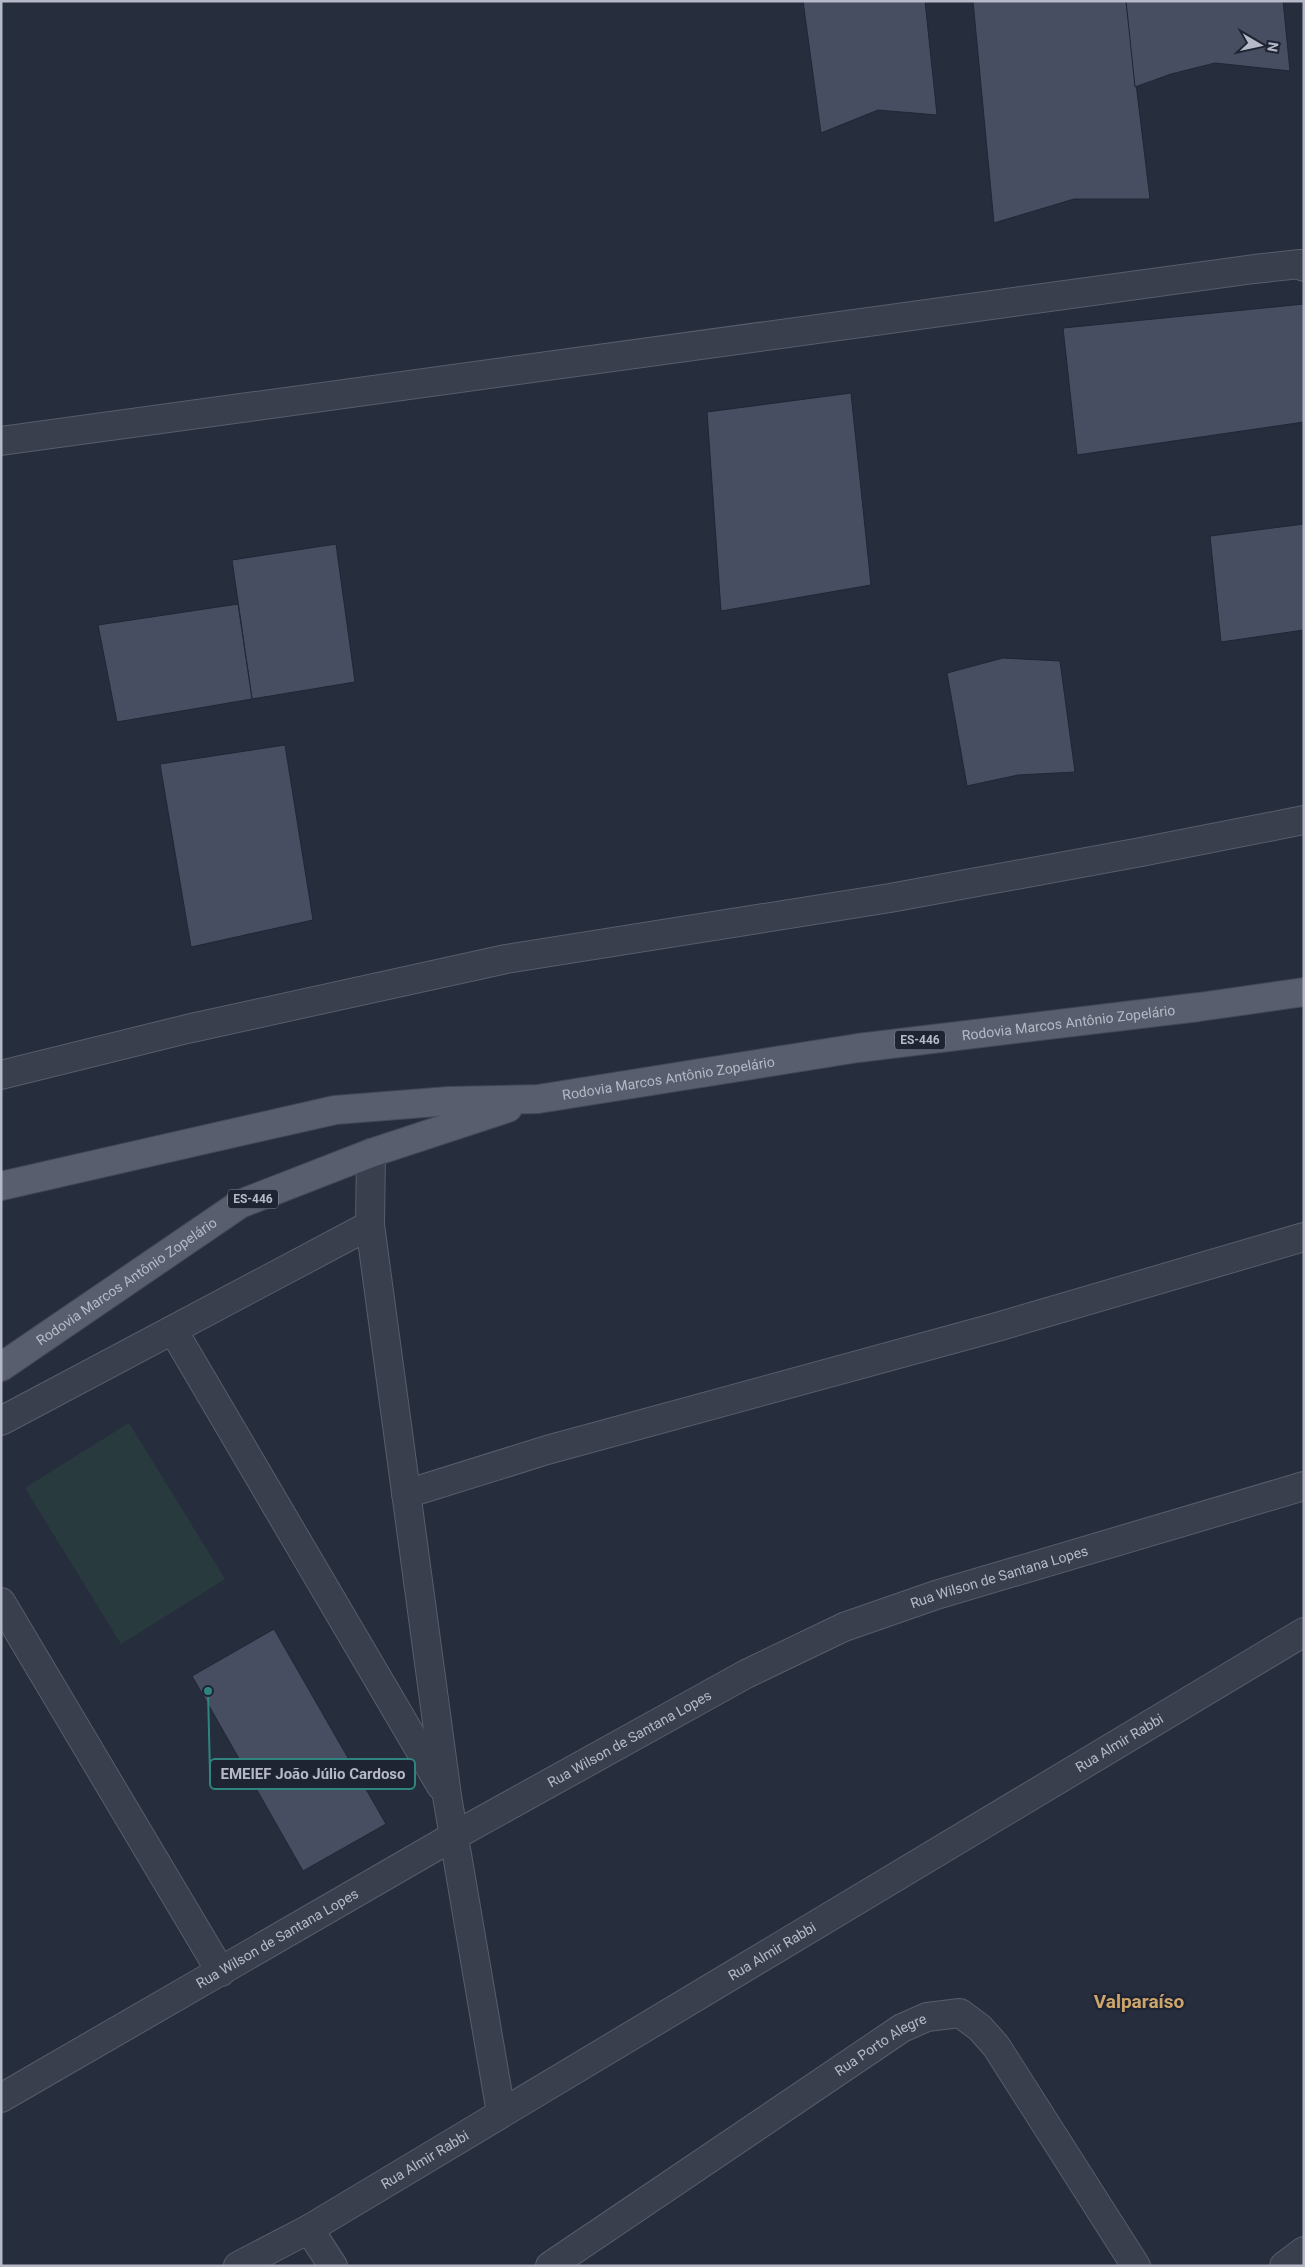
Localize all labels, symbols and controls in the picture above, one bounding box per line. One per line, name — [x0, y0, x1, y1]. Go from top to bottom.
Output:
north arrow — [1235, 20, 1285, 70]
text: N — [1264, 41, 1282, 53]
street label: Rodovia Marcos Antônio Zopelário — [961, 1002, 1176, 1043]
road number: ES-446 — [895, 1030, 945, 1050]
street label: Rodovia Marcos Antônio Zopelário — [561, 1053, 776, 1103]
road number: ES-446 — [228, 1190, 278, 1208]
street label: Rodovia Marcos Antônio Zopelário — [33, 1214, 220, 1349]
street label: Rua Wilson de Santana Lopes — [908, 1542, 1090, 1611]
street label: Rua Wilson de Santana Lopes — [545, 1687, 714, 1790]
street label: Rua Almir Rabbi — [1073, 1710, 1166, 1775]
callout: EMEIEF João Júlio Cardoso — [210, 1759, 415, 1789]
text: EMEIEF João Júlio Cardoso — [220, 1765, 406, 1783]
street label: Rua Wilson de Santana Lopes — [193, 1885, 361, 1991]
street label: Rua Almir Rabbi — [725, 1919, 819, 1984]
district label: Valparaíso — [1094, 1990, 1185, 2013]
street label: Rua Porto Alegre — [832, 2010, 929, 2079]
street label: Rua Almir Rabbi — [378, 2127, 471, 2192]

